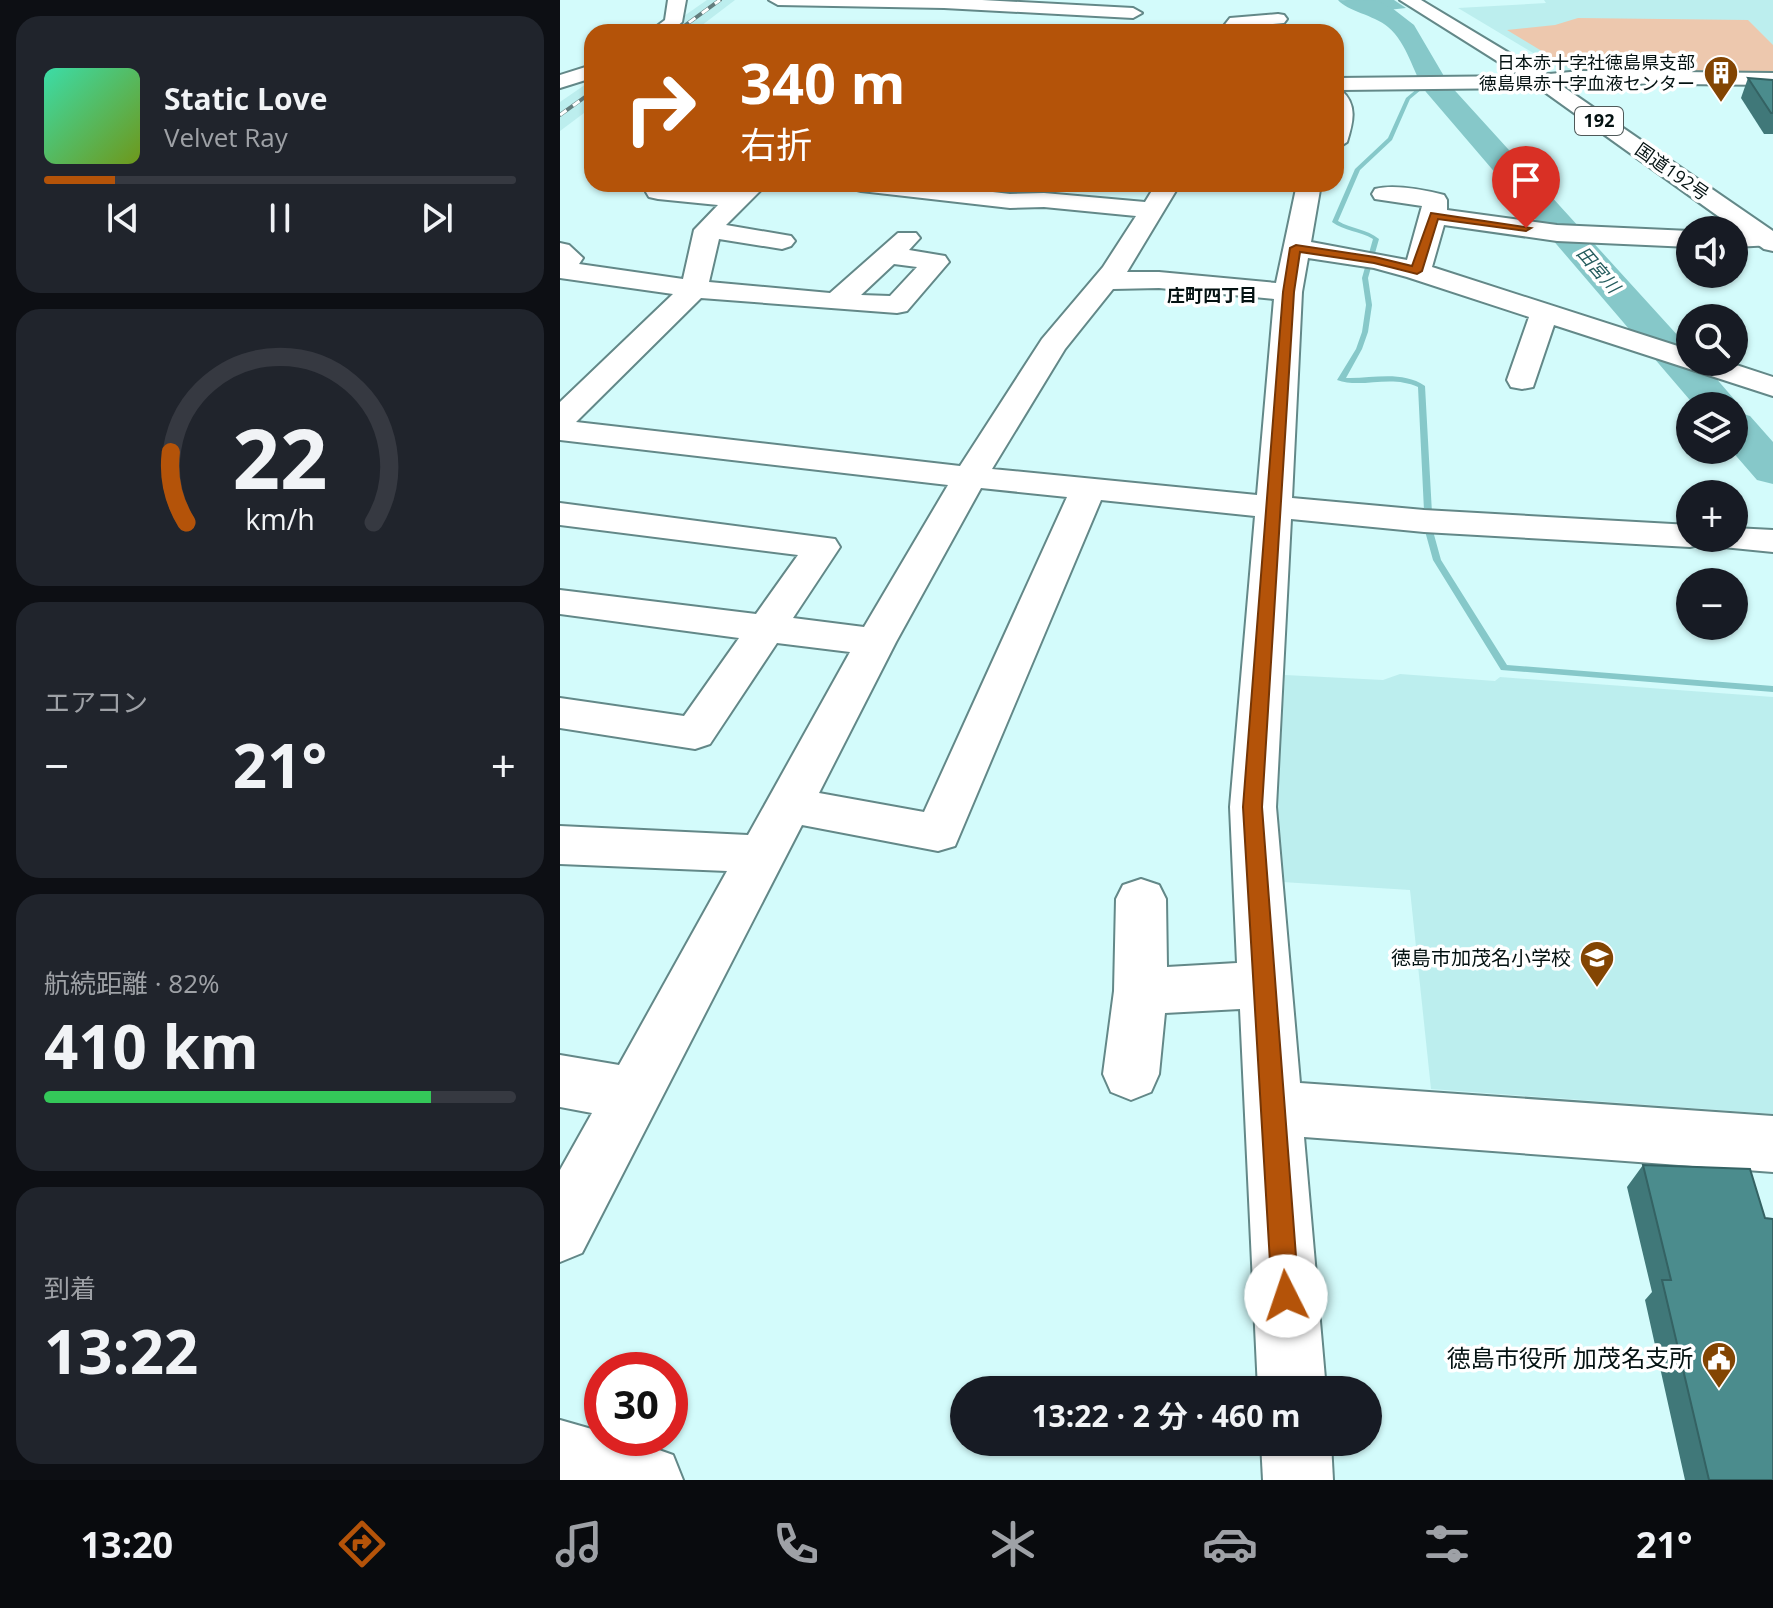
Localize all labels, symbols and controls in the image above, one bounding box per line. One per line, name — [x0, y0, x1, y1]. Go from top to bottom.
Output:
text: 340 m — [740, 44, 906, 120]
place label: 日本赤十字社徳島県支部 徳島県赤十字血液センター — [1479, 50, 1695, 95]
building icon: 日本赤十字社徳島県支部 徳島県赤十字血液センター — [1702, 54, 1740, 104]
icon: right — [608, 56, 712, 160]
text: Static Love — [164, 78, 327, 119]
road number: 192 — [1575, 107, 1623, 135]
text: Velvet Ray — [164, 119, 288, 155]
text: 右折 — [740, 120, 812, 169]
street label: 国道192号 — [1631, 137, 1714, 205]
pin — [1492, 146, 1560, 228]
icon: arrive — [1504, 158, 1548, 202]
icon: previous — [101, 196, 145, 240]
icon: pause — [258, 196, 302, 240]
icon: next — [415, 196, 459, 240]
map controls — [1676, 216, 1748, 640]
button: sound — [1676, 216, 1748, 288]
water label: 田宮川 — [1572, 241, 1627, 299]
district label: 庄町四丁目 — [1167, 283, 1257, 307]
button: search — [1676, 304, 1748, 376]
button: layers — [1676, 392, 1748, 464]
text: 22 — [232, 400, 328, 513]
button: + — [1676, 480, 1748, 552]
text: km/h — [245, 499, 315, 538]
button: − — [1676, 568, 1748, 640]
text: エアコン — [44, 684, 148, 720]
text: 21° — [233, 724, 327, 806]
text: − — [44, 735, 69, 795]
text: + — [491, 735, 516, 795]
school or university icon: 徳島市加茂名小学校 — [1578, 939, 1616, 989]
place label: 徳島市加茂名小学校 — [1391, 944, 1571, 971]
text: 航続距離 · 82% — [44, 965, 220, 1001]
text: 410 km — [44, 1005, 259, 1087]
position arrow — [1244, 1254, 1328, 1338]
text: 到着 — [44, 1270, 96, 1306]
text: 13:22 — [44, 1310, 198, 1392]
public building icon: 徳島市役所 加茂名支所 — [1700, 1340, 1738, 1390]
place label: 徳島市役所 加茂名支所 — [1447, 1341, 1693, 1374]
speed limit sign: 30 — [584, 1352, 688, 1456]
text: 13:22 · 2 分 · 460 m — [1031, 1395, 1301, 1436]
icon: directions — [334, 1516, 390, 1572]
icon: music — [551, 1516, 607, 1572]
icon: phone — [768, 1516, 824, 1572]
icon: climate — [985, 1516, 1041, 1572]
icon: car — [1202, 1516, 1258, 1572]
icon: filters — [1419, 1516, 1475, 1572]
text: 13:20 — [80, 1520, 173, 1569]
text: 21° — [1636, 1520, 1692, 1569]

